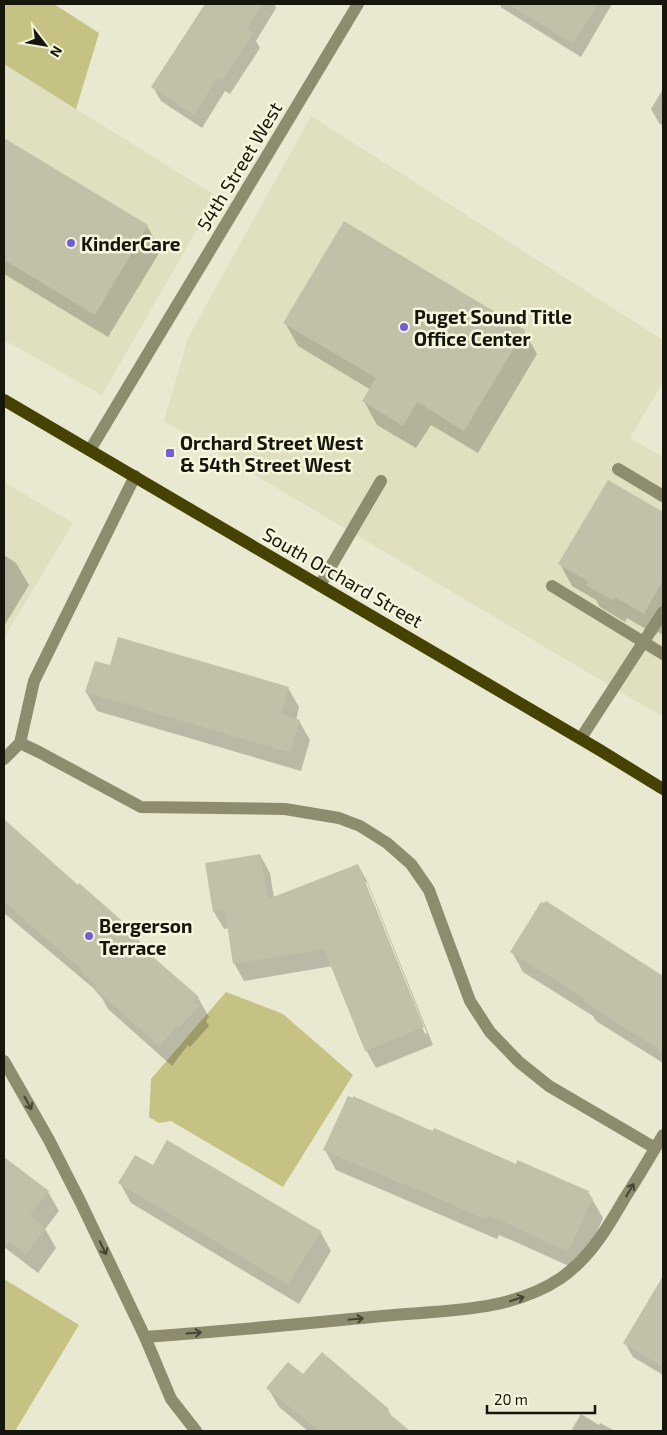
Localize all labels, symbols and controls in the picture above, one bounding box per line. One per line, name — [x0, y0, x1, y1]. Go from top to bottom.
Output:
north arrow — [20, 20, 70, 70]
text: N — [47, 43, 66, 61]
street label: 54th Street West — [192, 98, 286, 234]
place label: KinderCare — [81, 232, 181, 255]
marker: KinderCare — [65, 237, 77, 249]
place label: Puget Sound Title Office Center — [414, 305, 572, 350]
marker: Puget Sound Title Office Center — [398, 321, 410, 333]
place label: Orchard Street West & 54th Street West — [180, 431, 363, 476]
marker: Orchard Street West & 54th Street West — [164, 447, 176, 459]
street label: South Orchard Street — [259, 522, 427, 632]
place label: Bergerson Terrace — [99, 914, 192, 959]
marker: Bergerson Terrace — [83, 930, 95, 942]
one-way arrow — [24, 1095, 34, 1110]
one-way arrow — [626, 1183, 636, 1197]
one-way arrow — [98, 1240, 108, 1255]
one-way arrow — [509, 1294, 524, 1303]
one-way arrow — [348, 1314, 364, 1324]
one-way arrow — [186, 1329, 202, 1338]
scale bar — [487, 1382, 594, 1414]
text: 20 m — [494, 1390, 528, 1408]

